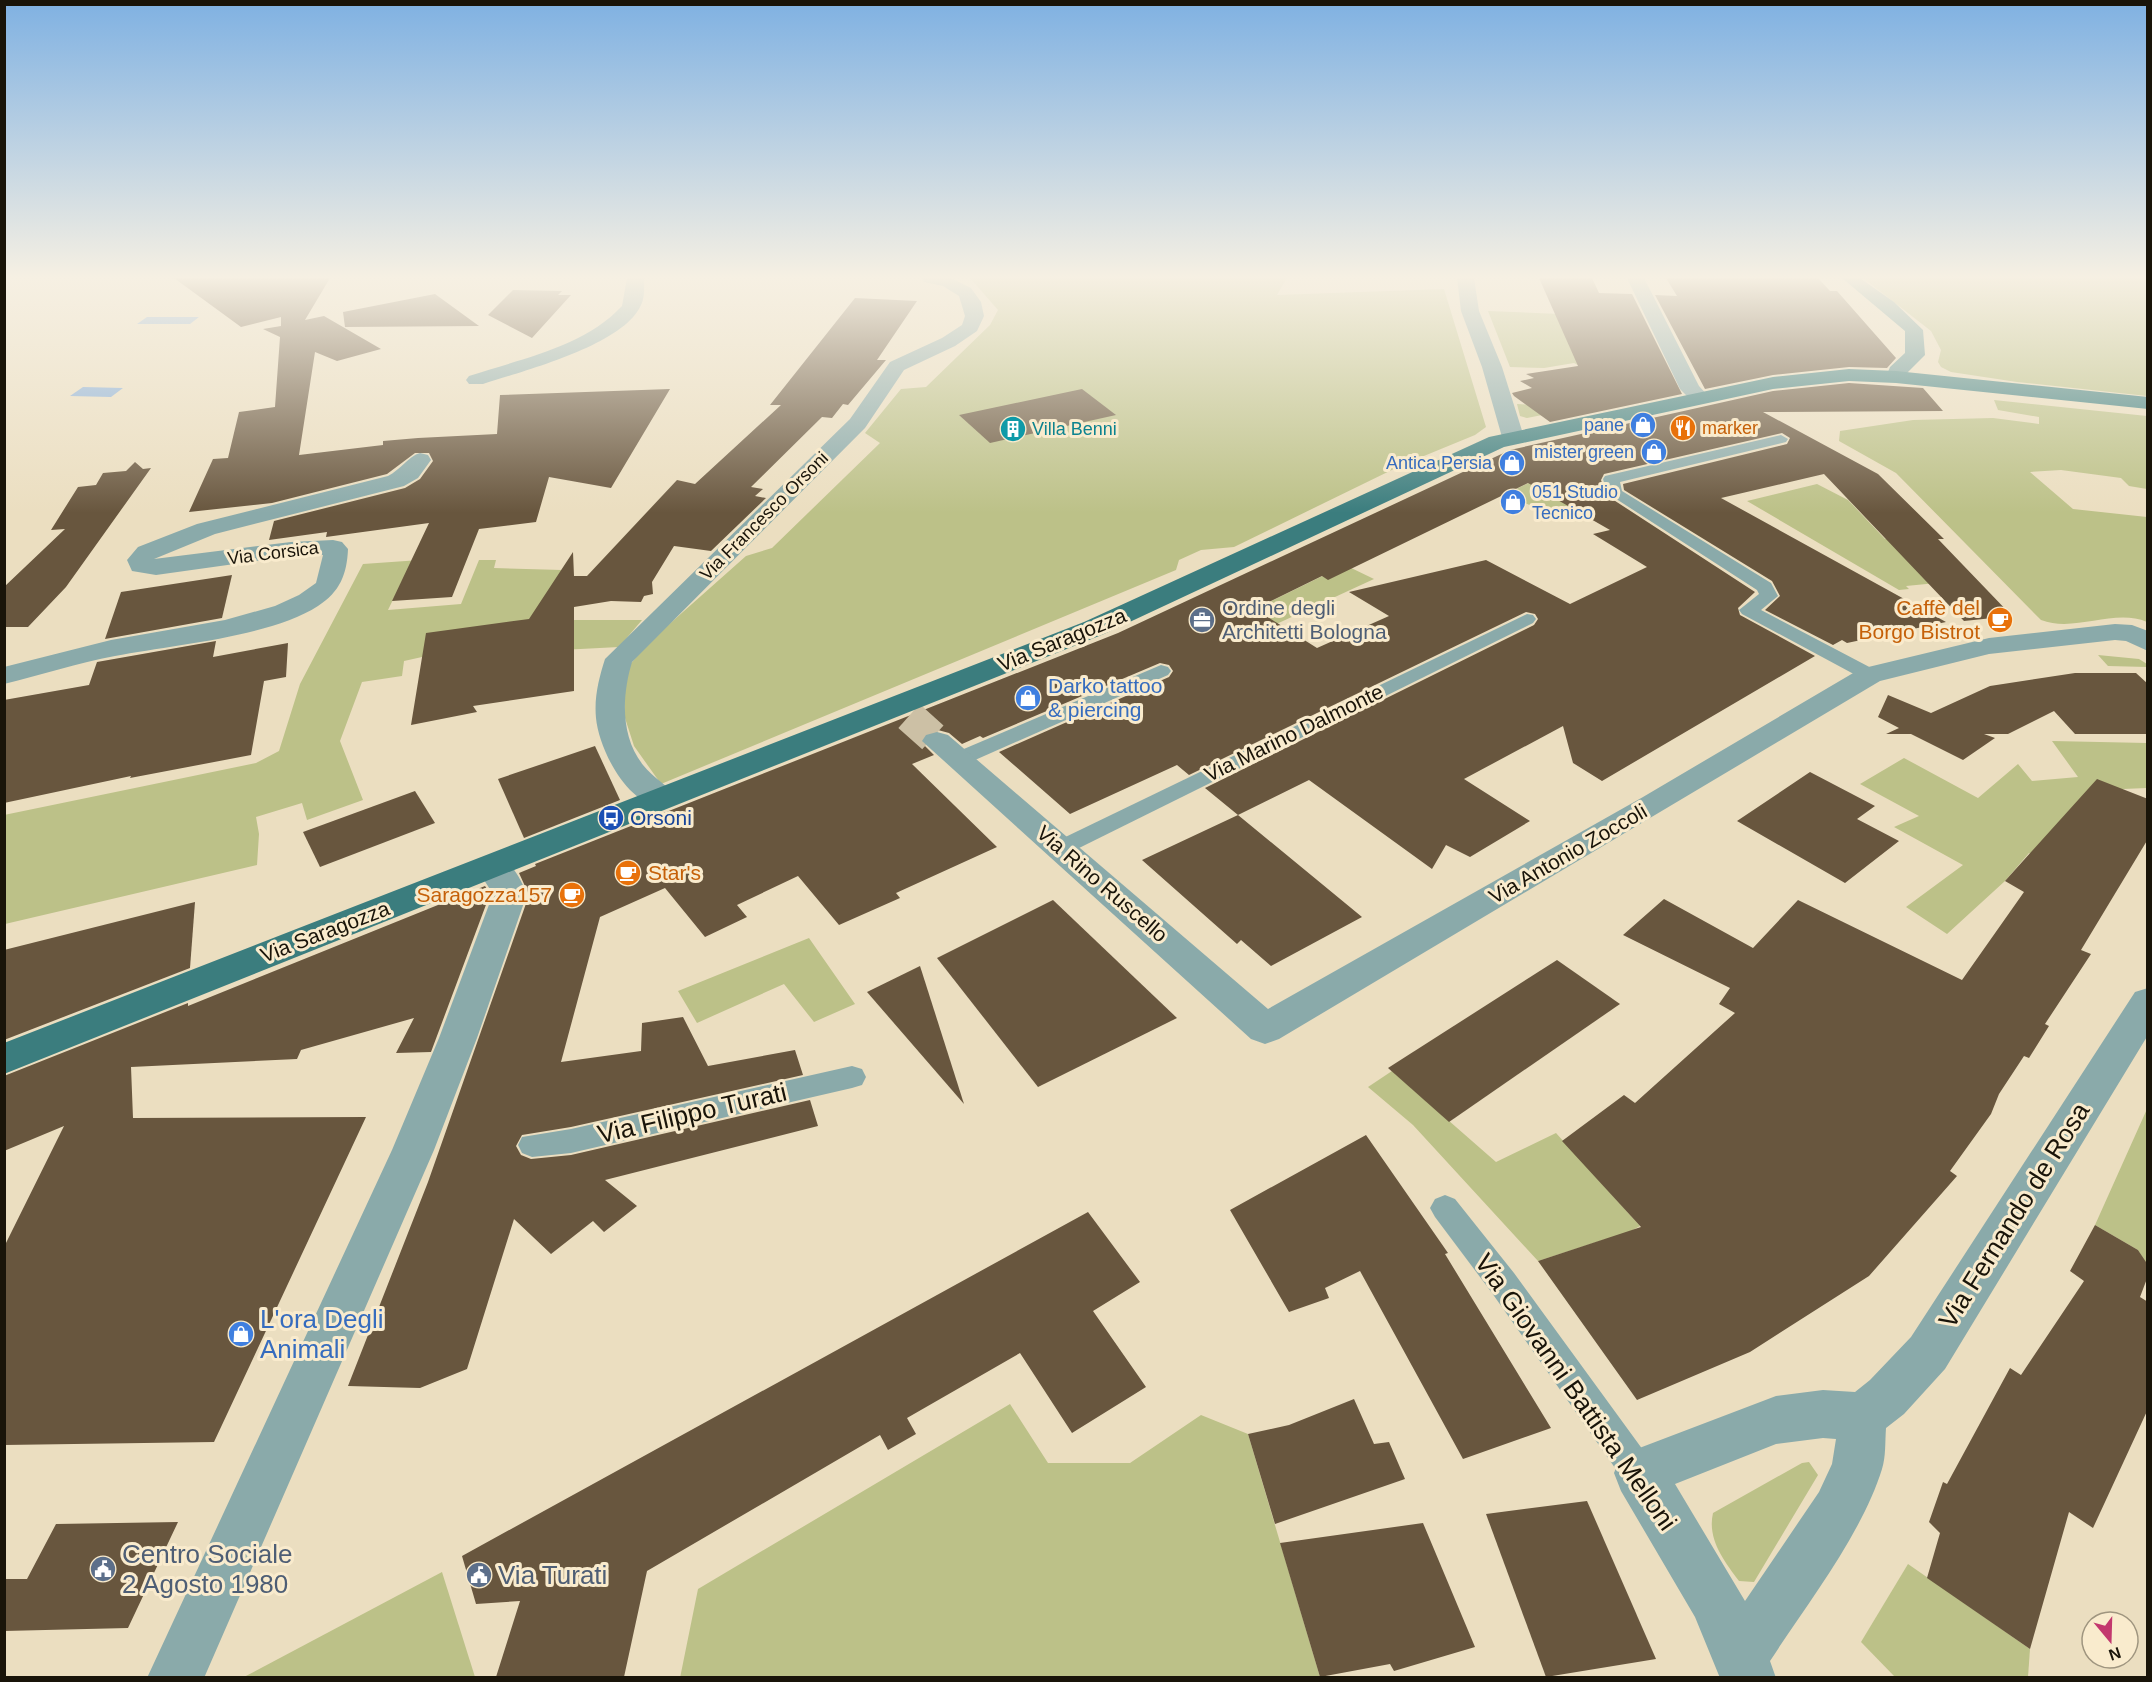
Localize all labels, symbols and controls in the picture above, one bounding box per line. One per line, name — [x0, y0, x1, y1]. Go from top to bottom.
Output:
shop icon: pane — [1628, 410, 1658, 440]
restaurant icon: marker — [1668, 413, 1698, 443]
building icon: Villa Benni — [998, 414, 1028, 444]
place label: pane — [1584, 415, 1624, 435]
place label: marker — [1702, 418, 1758, 438]
place label: Villa Benni — [1032, 419, 1117, 439]
shop icon: mister green — [1639, 437, 1669, 467]
place label: mister green — [1534, 442, 1634, 462]
street label: Via Francesco Orsoni — [696, 448, 832, 584]
shop icon: Antica Persia — [1497, 448, 1527, 478]
place label: Antica Persia — [1386, 453, 1493, 473]
place label: 051 Studio Tecnico — [1532, 482, 1618, 523]
shop icon: 051 Studio Tecnico — [1498, 487, 1528, 517]
street label: Via Corsica — [226, 537, 321, 569]
place label: Ordine degli Architetti Bologna — [1222, 596, 1387, 643]
place label: Caffè del Borgo Bistrot — [1859, 596, 1980, 643]
street label: Via Saragozza — [994, 603, 1130, 676]
office icon: Ordine degli Architetti Bologna — [1187, 605, 1217, 635]
cafe icon: Caffè del Borgo Bistrot — [1985, 605, 2015, 635]
place label: Darko tattoo & piercing — [1048, 674, 1162, 721]
street label: Via Marino Dalmonte — [1201, 679, 1387, 786]
shop icon: Darko tattoo & piercing — [1013, 683, 1043, 713]
street label: Via Antonio Zoccoli — [1485, 799, 1651, 908]
bus stop icon: Orsoni — [596, 803, 626, 833]
place label: Orsoni — [630, 806, 692, 829]
street label: Via Rino Ruscello — [1032, 821, 1172, 947]
cafe icon: Star's — [613, 858, 643, 888]
place label: Star's — [648, 861, 701, 884]
cafe icon: Saragozza157 — [557, 880, 587, 910]
place label: Saragozza157 — [417, 883, 552, 906]
street label: Via Saragozza — [257, 896, 393, 967]
street label: Via Filippo Turati — [595, 1077, 789, 1149]
street label: Via Fernando de Rosa — [1932, 1096, 2096, 1333]
street label: Via Giovanni Battista Melloni — [1469, 1248, 1683, 1536]
place label: L'ora Degli Animali — [260, 1304, 383, 1364]
shop icon: L'ora Degli Animali — [226, 1319, 256, 1349]
place label: Centro Sociale 2 Agosto 1980 — [122, 1539, 293, 1599]
public building icon: Centro Sociale 2 Agosto 1980 — [88, 1554, 118, 1584]
public building icon: Via Turati — [464, 1560, 494, 1590]
place label: Via Turati — [498, 1560, 607, 1590]
north arrow — [2080, 1610, 2140, 1670]
text: N — [2106, 1644, 2123, 1664]

